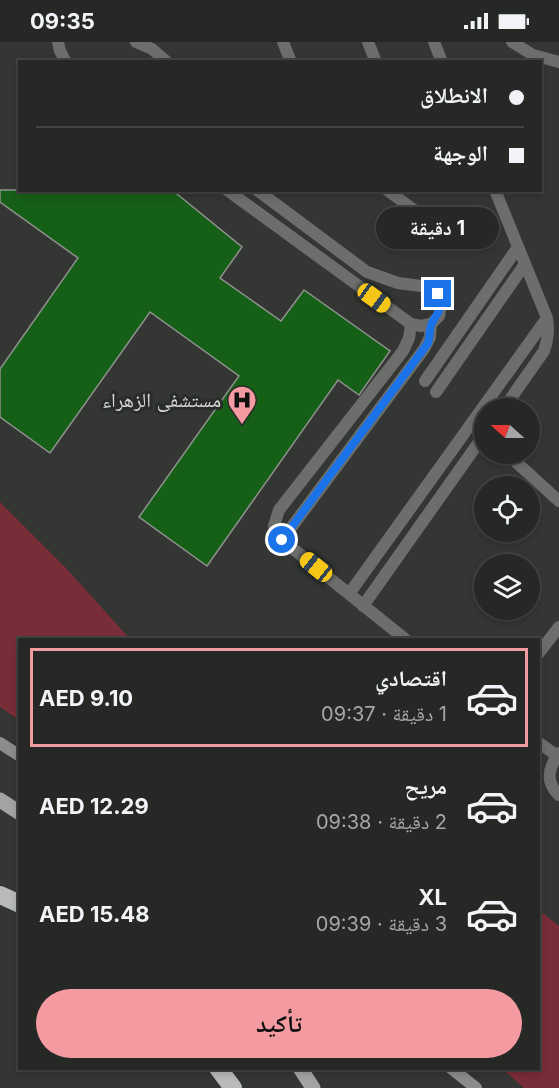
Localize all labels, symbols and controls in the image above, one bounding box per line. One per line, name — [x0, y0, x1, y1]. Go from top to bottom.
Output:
text: 09:35 — [30, 8, 95, 34]
text: الانطلاق — [420, 82, 488, 108]
text: الوجهة — [433, 140, 488, 166]
callout: 1 دقيقة — [376, 207, 500, 249]
text: 1 دقيقة — [410, 216, 465, 240]
car — [354, 280, 394, 316]
route end — [424, 280, 451, 307]
hospital icon: مستشفى الزهراء — [226, 384, 258, 426]
place label: مستشفى الزهراء — [102, 388, 221, 412]
north arrow — [474, 398, 540, 464]
map controls — [474, 398, 540, 620]
button: locate — [474, 476, 540, 542]
route start — [268, 526, 295, 553]
car — [296, 549, 336, 585]
button: layers — [474, 554, 540, 620]
text: اقتصادي — [375, 665, 447, 691]
icon: car — [465, 671, 519, 725]
text: AED 9.10 — [39, 685, 133, 711]
text: 1 دقيقة · 09:37 — [321, 702, 447, 726]
text: مريح — [404, 773, 447, 799]
icon: car — [465, 779, 519, 833]
text: AED 12.29 — [39, 793, 149, 819]
text: 2 دقيقة · 09:38 — [316, 810, 447, 834]
text: XL — [418, 884, 447, 910]
icon: car — [465, 887, 519, 941]
text: AED 15.48 — [39, 901, 149, 927]
text: 3 دقيقة · 09:39 — [316, 912, 447, 936]
button: تأكيد — [36, 989, 522, 1058]

